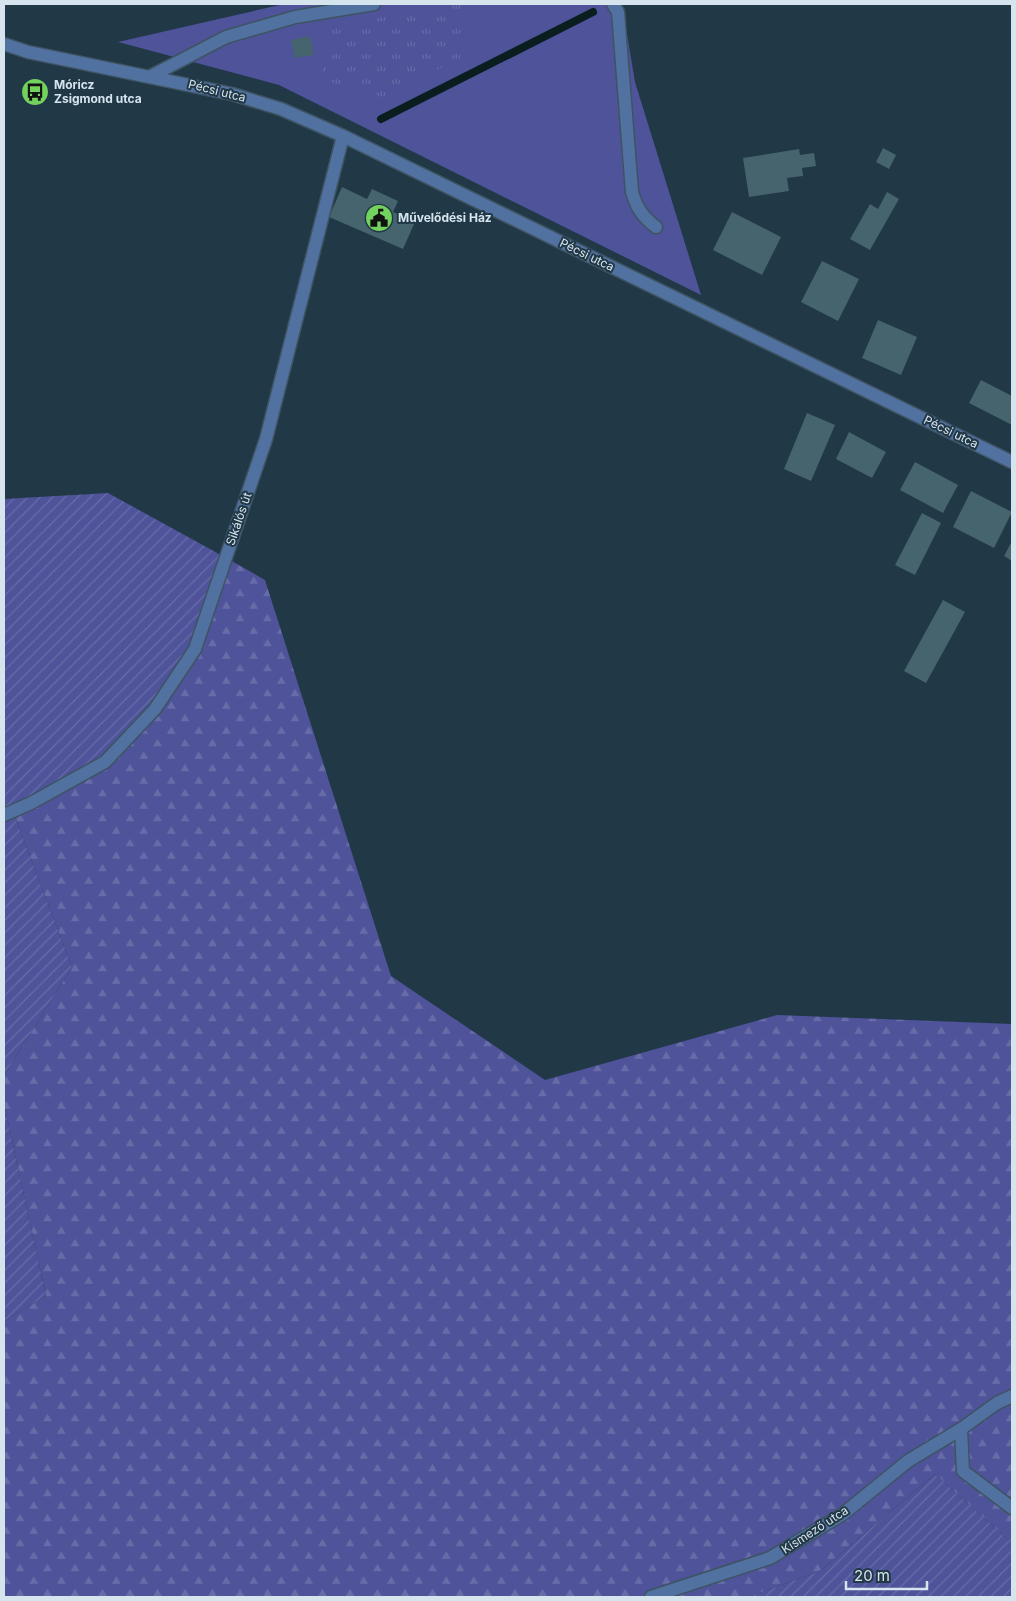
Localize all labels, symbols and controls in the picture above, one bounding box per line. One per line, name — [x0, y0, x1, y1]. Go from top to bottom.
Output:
street label: Pécsi utca — [187, 76, 247, 105]
bus stop icon: Móricz Zsigmond utca — [20, 77, 50, 107]
place label: Móricz Zsigmond utca — [54, 77, 142, 106]
public building icon: Művelődési Ház — [364, 203, 394, 233]
place label: Művelődési Ház — [398, 210, 492, 225]
street label: Pécsi utca — [558, 235, 617, 274]
street label: Pécsi utca — [922, 412, 981, 451]
street label: Sikálós út — [223, 490, 255, 547]
street label: Kismező utca — [779, 1502, 851, 1557]
scale bar — [846, 1558, 927, 1590]
text: 20 m — [854, 1566, 890, 1585]

